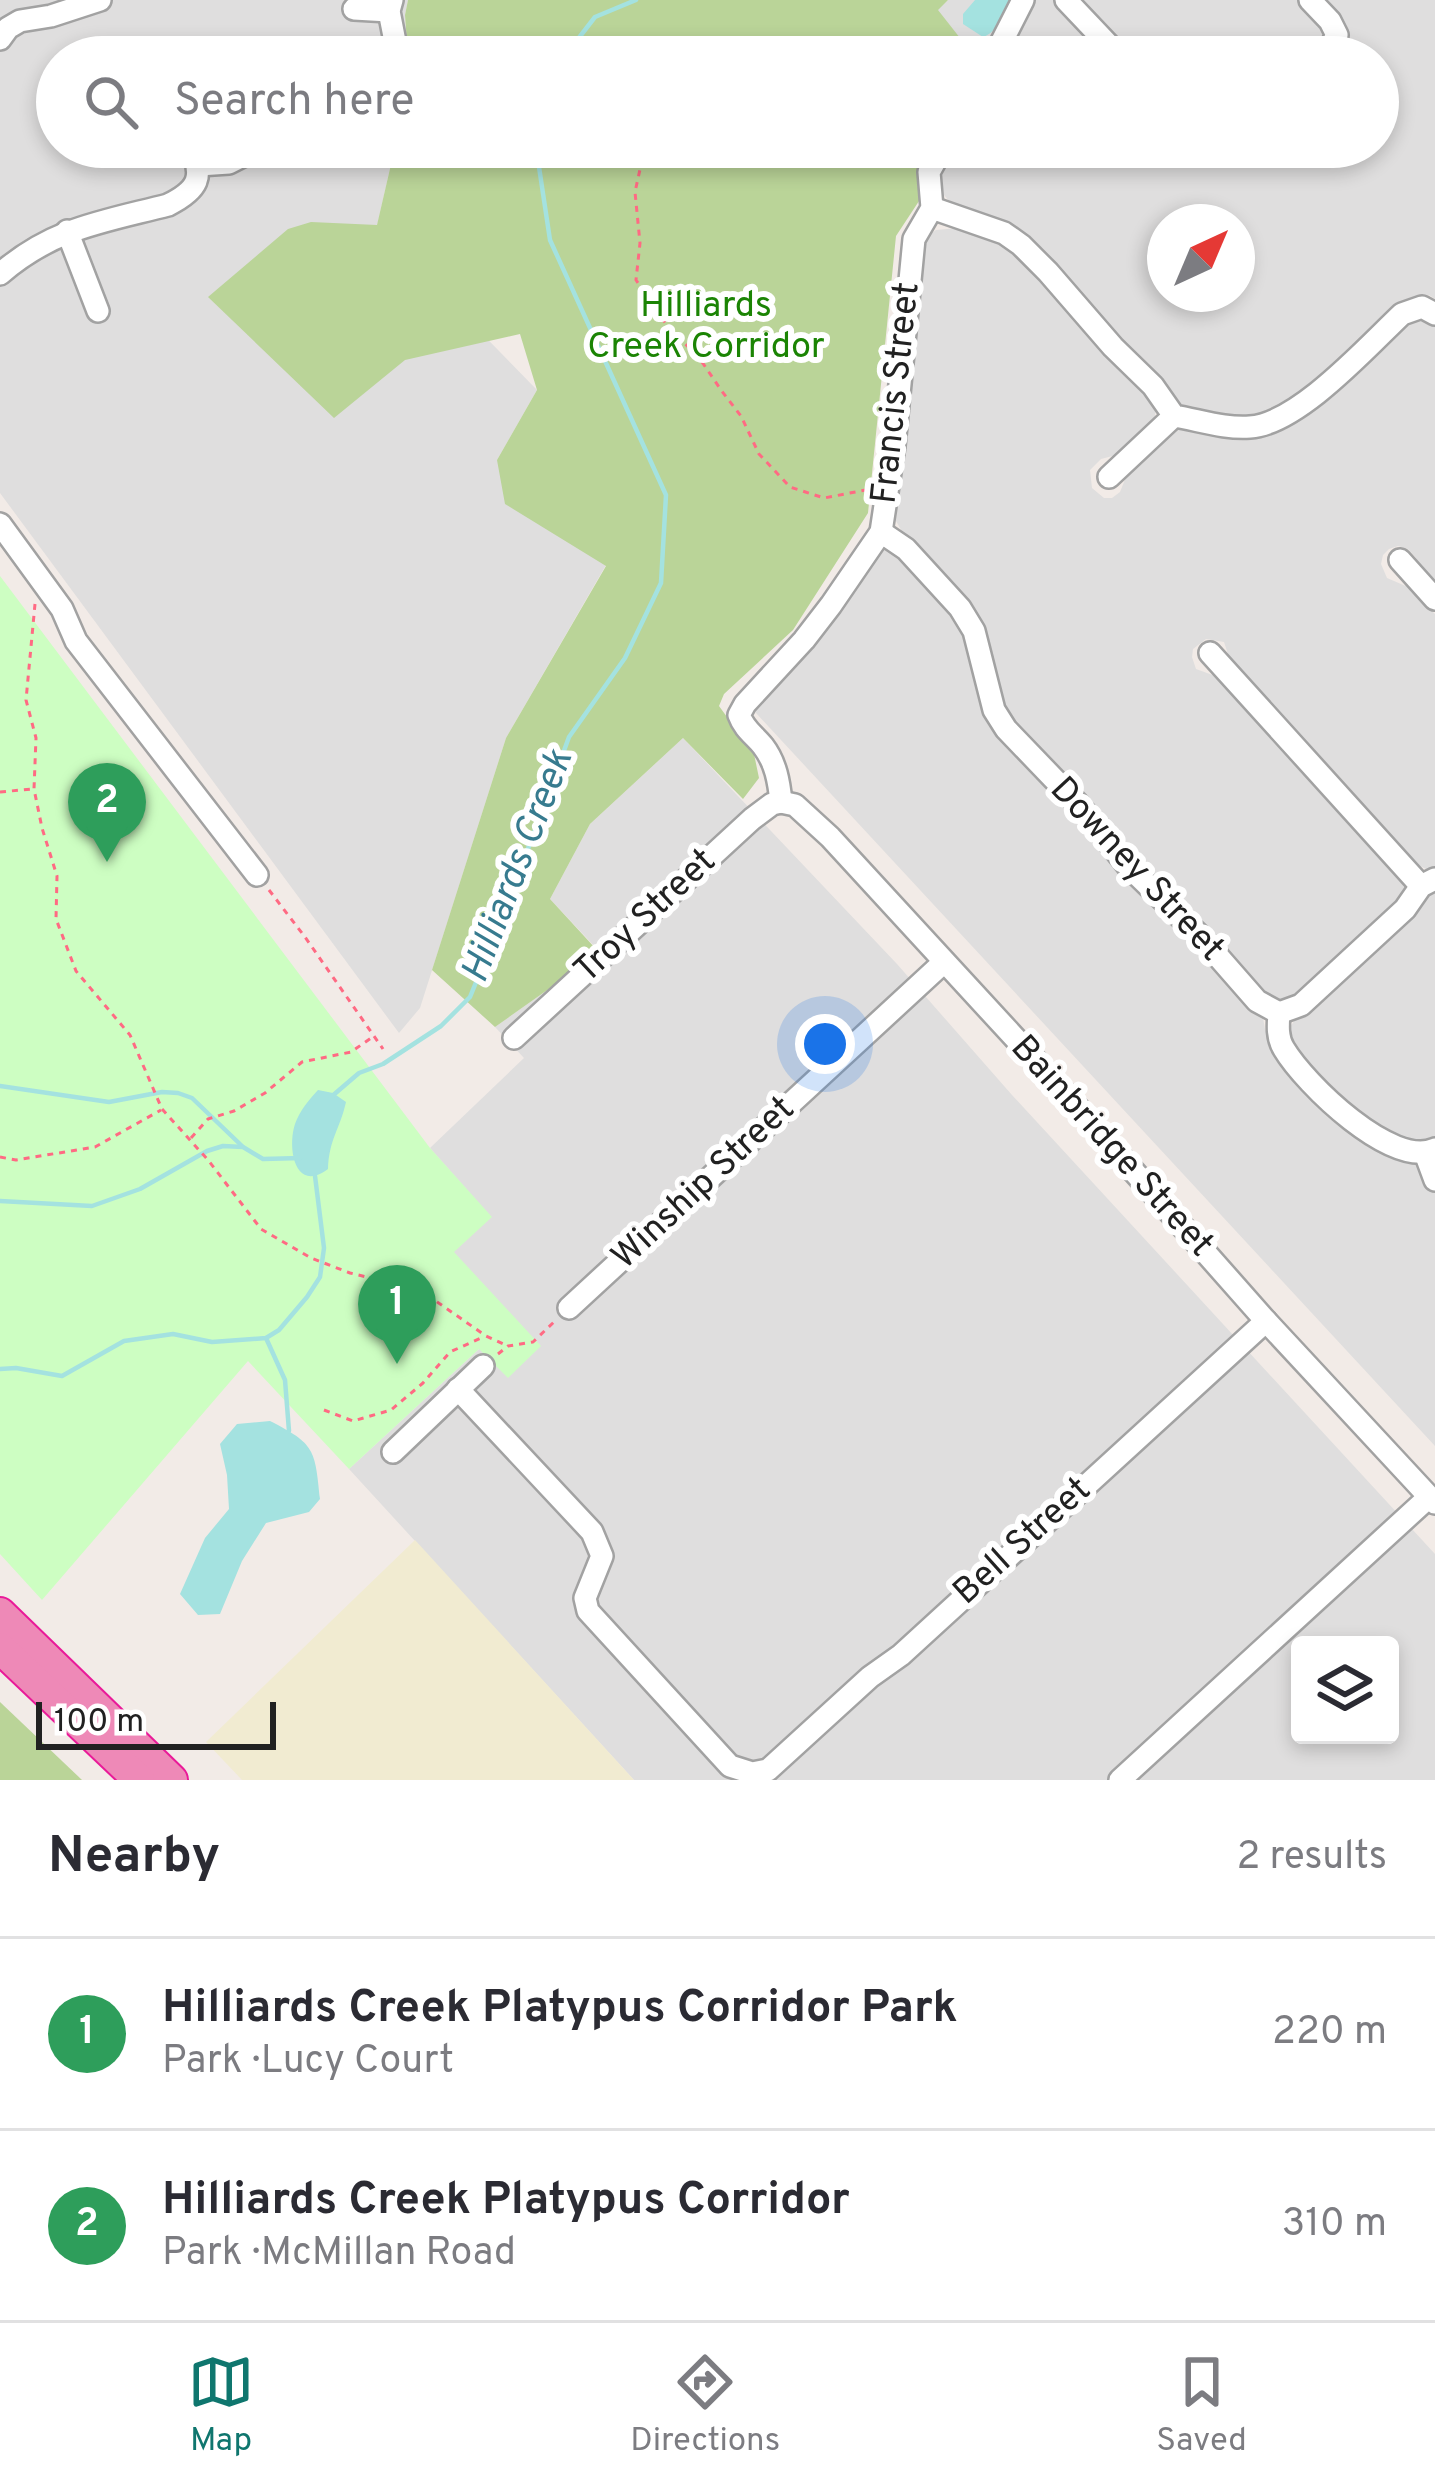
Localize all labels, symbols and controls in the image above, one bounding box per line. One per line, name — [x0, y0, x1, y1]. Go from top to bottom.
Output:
search box — [36, 36, 1399, 168]
icon: search — [78, 69, 144, 135]
text: Search here — [174, 74, 414, 131]
north arrow — [1147, 204, 1255, 312]
street label: Francis Street — [862, 280, 932, 506]
park label: Hilliards Creek Corridor — [587, 284, 825, 371]
water label: Hilliards Creek — [452, 743, 586, 990]
pin: 2 — [68, 763, 146, 862]
street label: Downey Street — [1039, 768, 1233, 972]
street label: Troy Street — [565, 840, 727, 994]
your location — [795, 1014, 855, 1074]
street label: Bainbridge Street — [999, 1027, 1223, 1267]
street label: Winship Street — [603, 1087, 805, 1281]
pin: 1 — [358, 1265, 436, 1364]
street label: Bell Street — [945, 1468, 1101, 1616]
map controls — [1291, 1636, 1399, 1744]
button: layers — [1291, 1636, 1399, 1744]
scale bar — [36, 1696, 276, 1749]
text: 100 m — [54, 1702, 144, 1744]
text: Nearby — [48, 1826, 220, 1891]
text: 2 results — [1236, 1834, 1387, 1883]
text: Hilliards Creek Platypus Corridor Park — [162, 1981, 958, 2038]
text: 1 — [79, 2009, 95, 2058]
text: 220 m — [1272, 2009, 1387, 2058]
text: Park · Lucy Court — [162, 2038, 454, 2087]
text: Hilliards Creek Platypus Corridor — [162, 2173, 850, 2230]
text: 2 — [75, 2201, 99, 2250]
text: 310 m — [1282, 2201, 1387, 2250]
text: Park · McMillan Road — [162, 2230, 516, 2279]
tab: Map — [188, 2349, 254, 2463]
tab: Directions — [630, 2349, 780, 2463]
tab: Saved — [1156, 2349, 1247, 2463]

